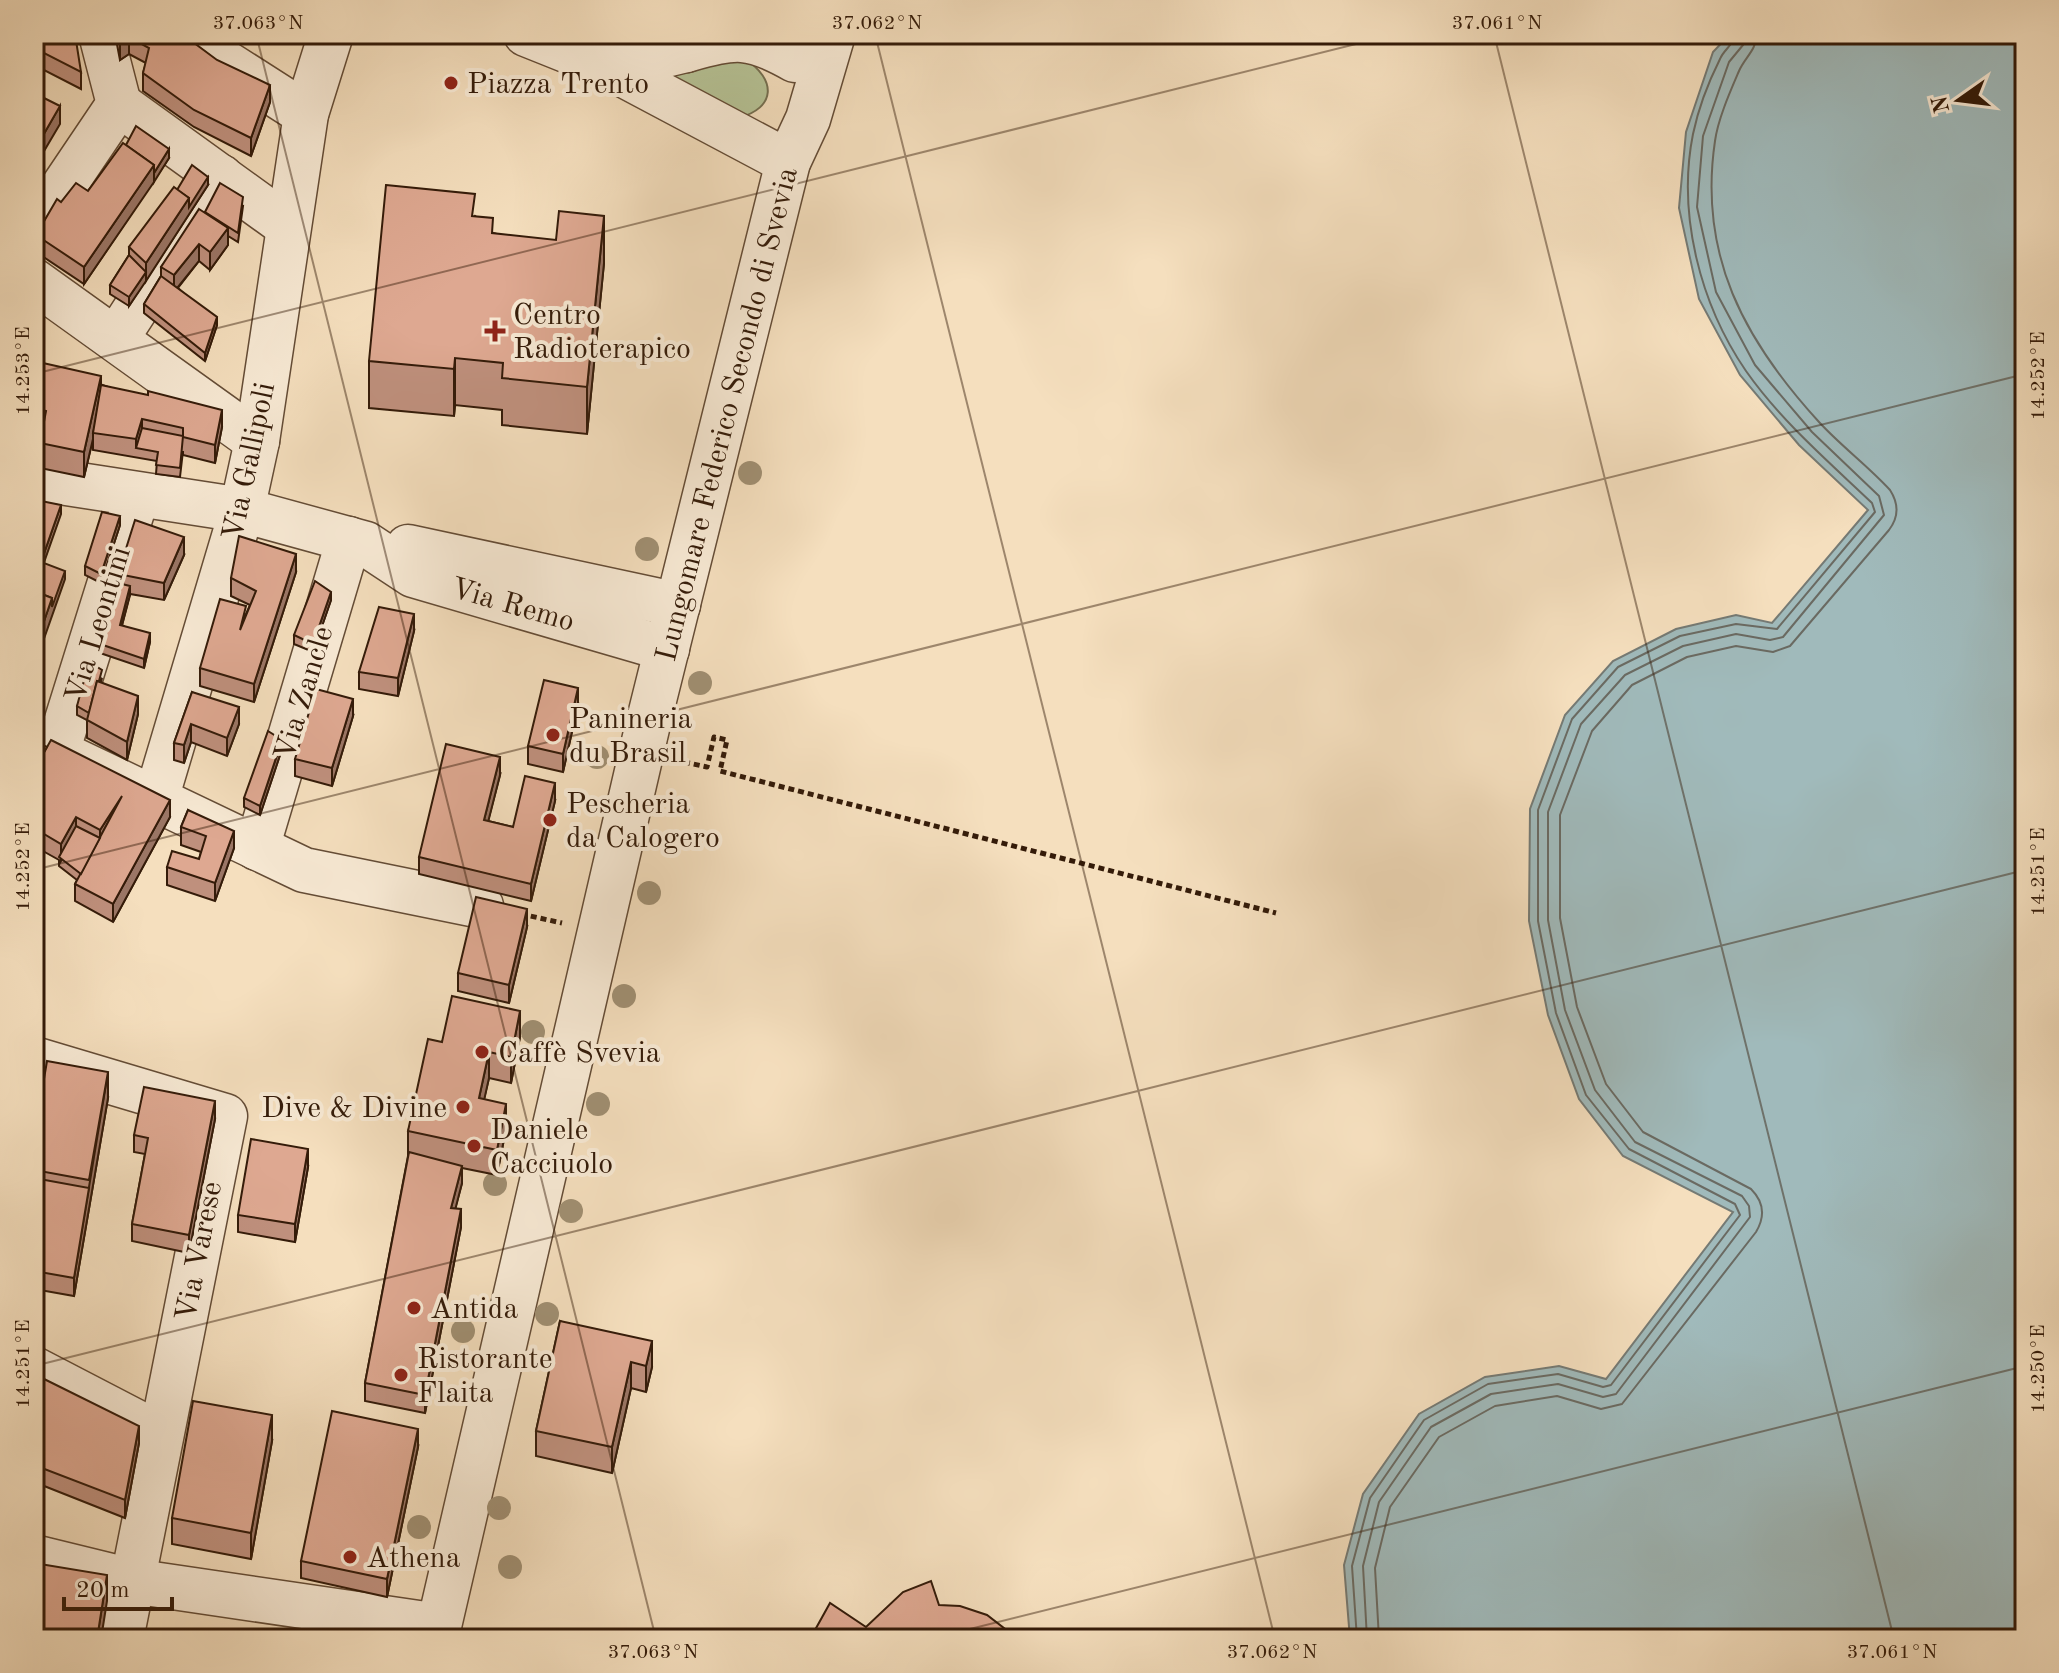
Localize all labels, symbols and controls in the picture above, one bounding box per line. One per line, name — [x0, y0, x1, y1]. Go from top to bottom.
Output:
text: 37.063°N — [213, 14, 303, 34]
text: 37.062°N — [832, 14, 922, 34]
text: 37.061°N — [1452, 14, 1542, 34]
north arrow — [1919, 60, 1999, 140]
place label: Piazza Trento — [467, 70, 649, 100]
marker: Piazza Trento — [442, 74, 460, 92]
text: N — [1929, 93, 1954, 115]
street label: Lungomare Federico Secondo di Svevia — [652, 164, 804, 665]
place label: Centro Radioterapico — [513, 301, 691, 365]
marker: Centro Radioterapico — [484, 320, 506, 342]
text: 14.253°E — [14, 327, 34, 416]
text: 14.252°E — [2029, 332, 2049, 421]
street label: Via Gallipoli — [219, 380, 281, 543]
street label: Via Leontini — [61, 543, 137, 706]
street label: Via Remo — [447, 574, 578, 638]
street label: Via Zancle — [270, 623, 340, 764]
place label: Panineria du Brasil — [569, 705, 693, 769]
marker: Panineria du Brasil — [544, 726, 562, 744]
place label: Pescheria da Calogero — [566, 790, 720, 854]
marker: Pescheria da Calogero — [541, 811, 559, 829]
text: 14.252°E — [14, 823, 34, 912]
text: 14.251°E — [2029, 828, 2049, 917]
place label: Caffè Svevia — [498, 1039, 661, 1069]
marker: Caffè Svevia — [473, 1043, 491, 1061]
place label: Dive & Divine — [261, 1094, 447, 1124]
marker: Dive & Divine — [454, 1098, 472, 1116]
place label: Daniele Cacciuolo — [490, 1116, 613, 1180]
marker: Daniele Cacciuolo — [465, 1137, 483, 1155]
street label: Via Varese — [172, 1179, 228, 1324]
place label: Antida — [430, 1295, 518, 1325]
marker: Antida — [405, 1299, 423, 1317]
text: 14.251°E — [14, 1320, 34, 1409]
text: 14.250°E — [2029, 1325, 2049, 1414]
place label: Ristorante Flaita — [417, 1345, 553, 1409]
marker: Ristorante Flaita — [392, 1366, 410, 1384]
place label: Athena — [366, 1544, 461, 1574]
marker: Athena — [341, 1548, 359, 1566]
scale bar — [64, 1561, 172, 1611]
text: 20 m — [76, 1579, 130, 1603]
text: 37.063°N — [608, 1643, 698, 1663]
text: 37.062°N — [1227, 1643, 1317, 1663]
text: 37.061°N — [1847, 1643, 1937, 1663]

